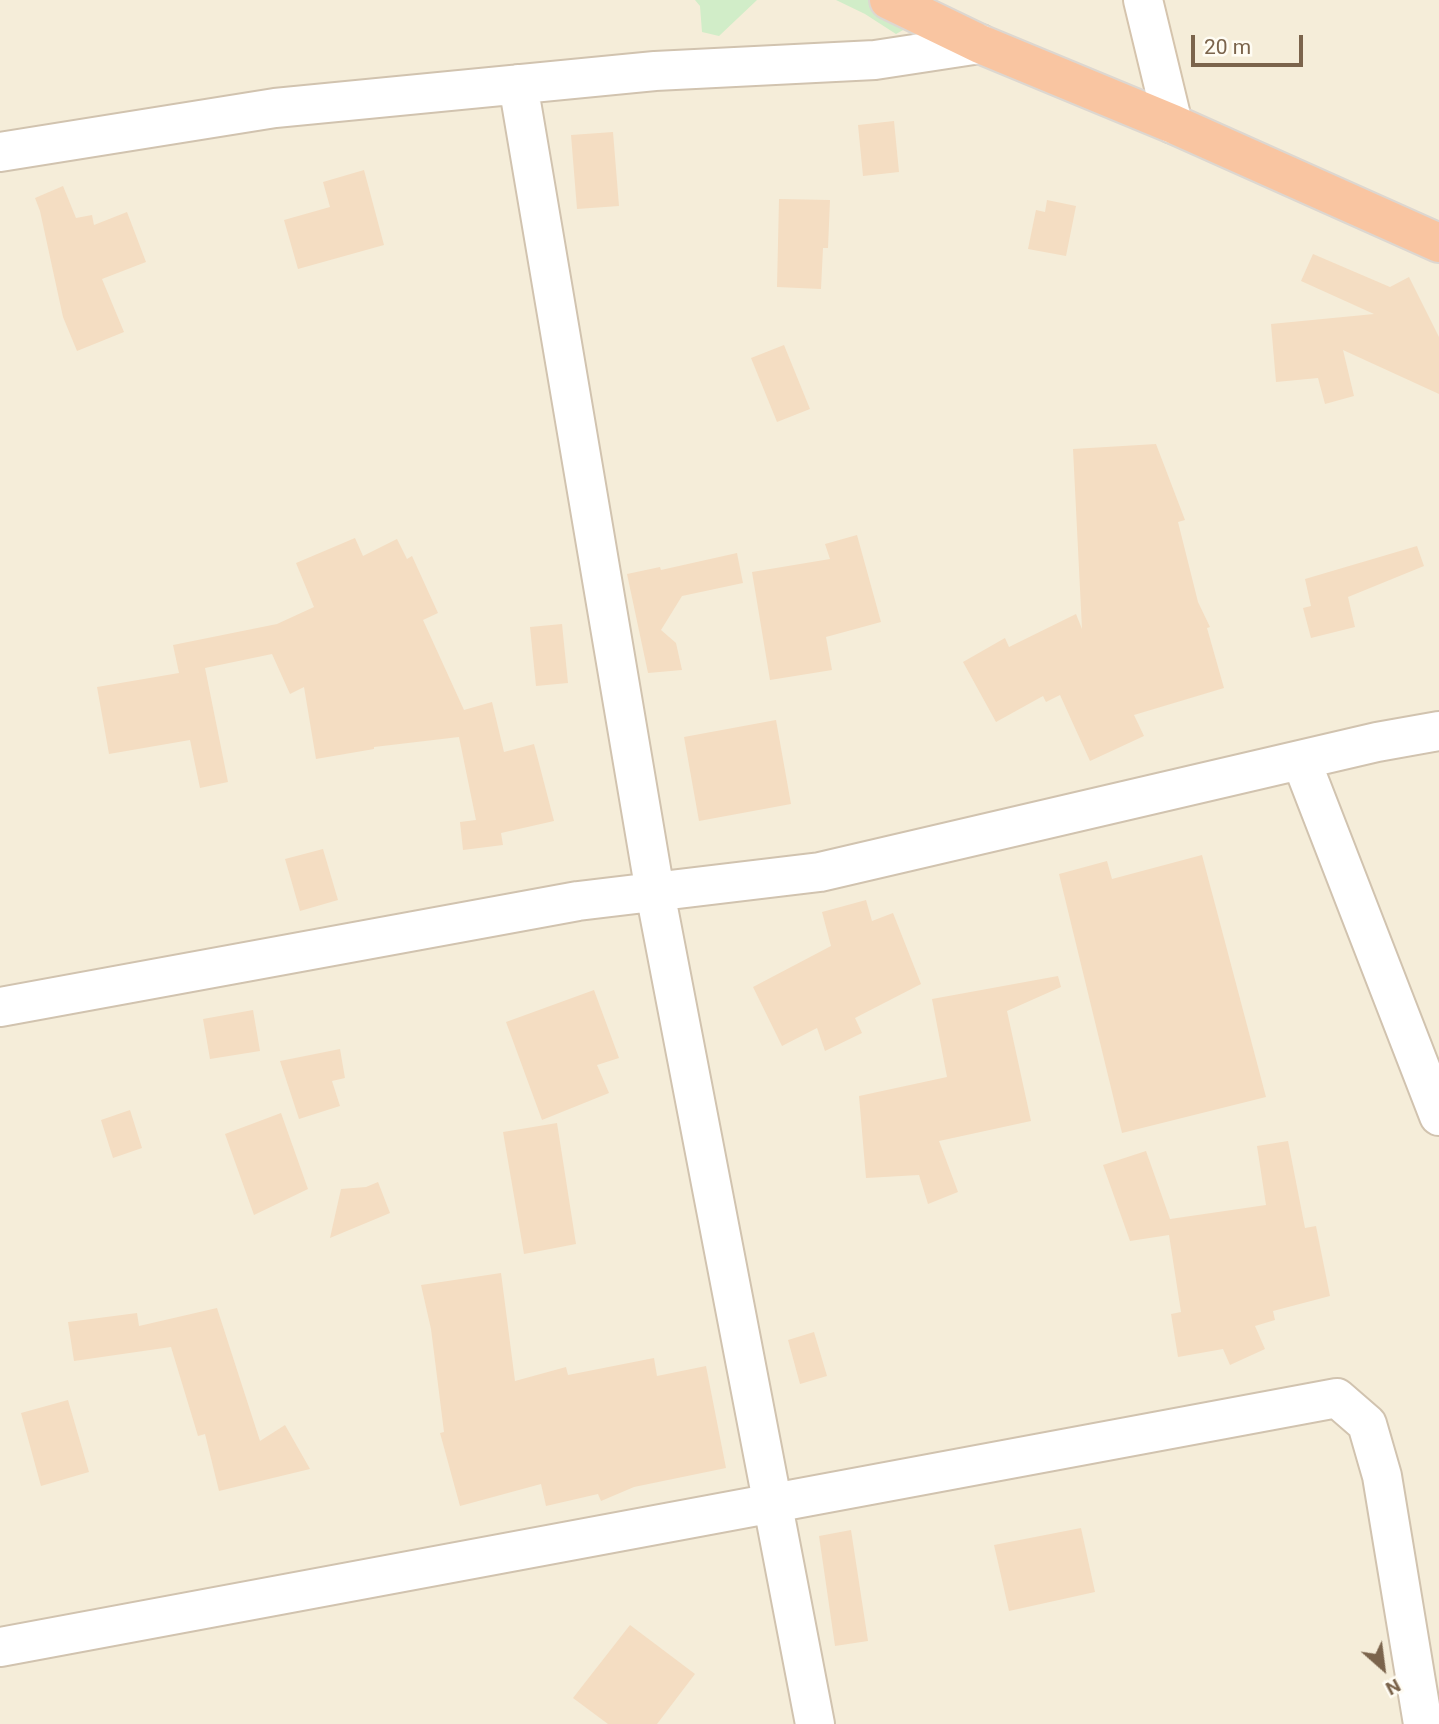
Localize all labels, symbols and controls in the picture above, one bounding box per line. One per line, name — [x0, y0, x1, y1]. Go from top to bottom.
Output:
scale bar — [1194, 21, 1306, 65]
text: 20 m — [1204, 35, 1251, 59]
north arrow — [1348, 1633, 1418, 1703]
text: N — [1382, 1674, 1404, 1700]

